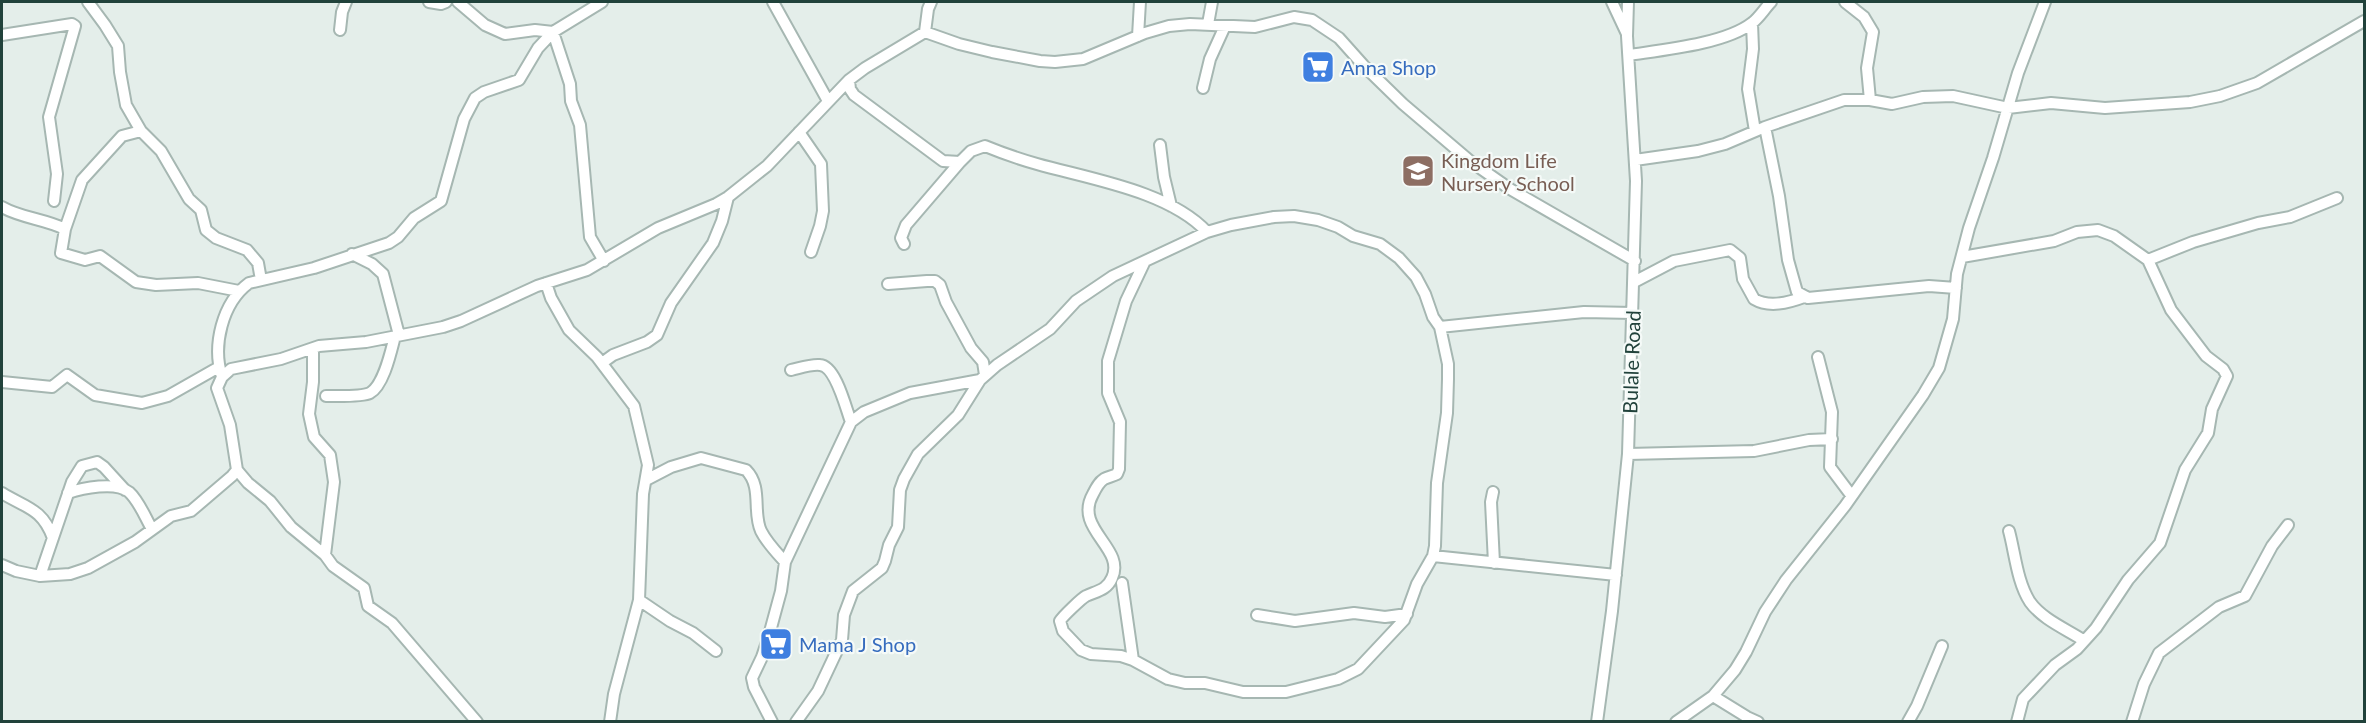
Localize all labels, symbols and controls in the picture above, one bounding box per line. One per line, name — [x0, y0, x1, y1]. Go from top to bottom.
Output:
supermarket icon: Anna Shop — [1300, 49, 1336, 85]
place label: Anna Shop — [1341, 55, 1436, 79]
place label: Kingdom Life Nursery School — [1441, 148, 1575, 195]
school or university icon: Kingdom Life Nursery School — [1400, 153, 1436, 189]
street label: Bulale Road — [1617, 310, 1645, 414]
supermarket icon: Mama J Shop — [758, 626, 794, 662]
place label: Mama J Shop — [799, 632, 916, 656]

